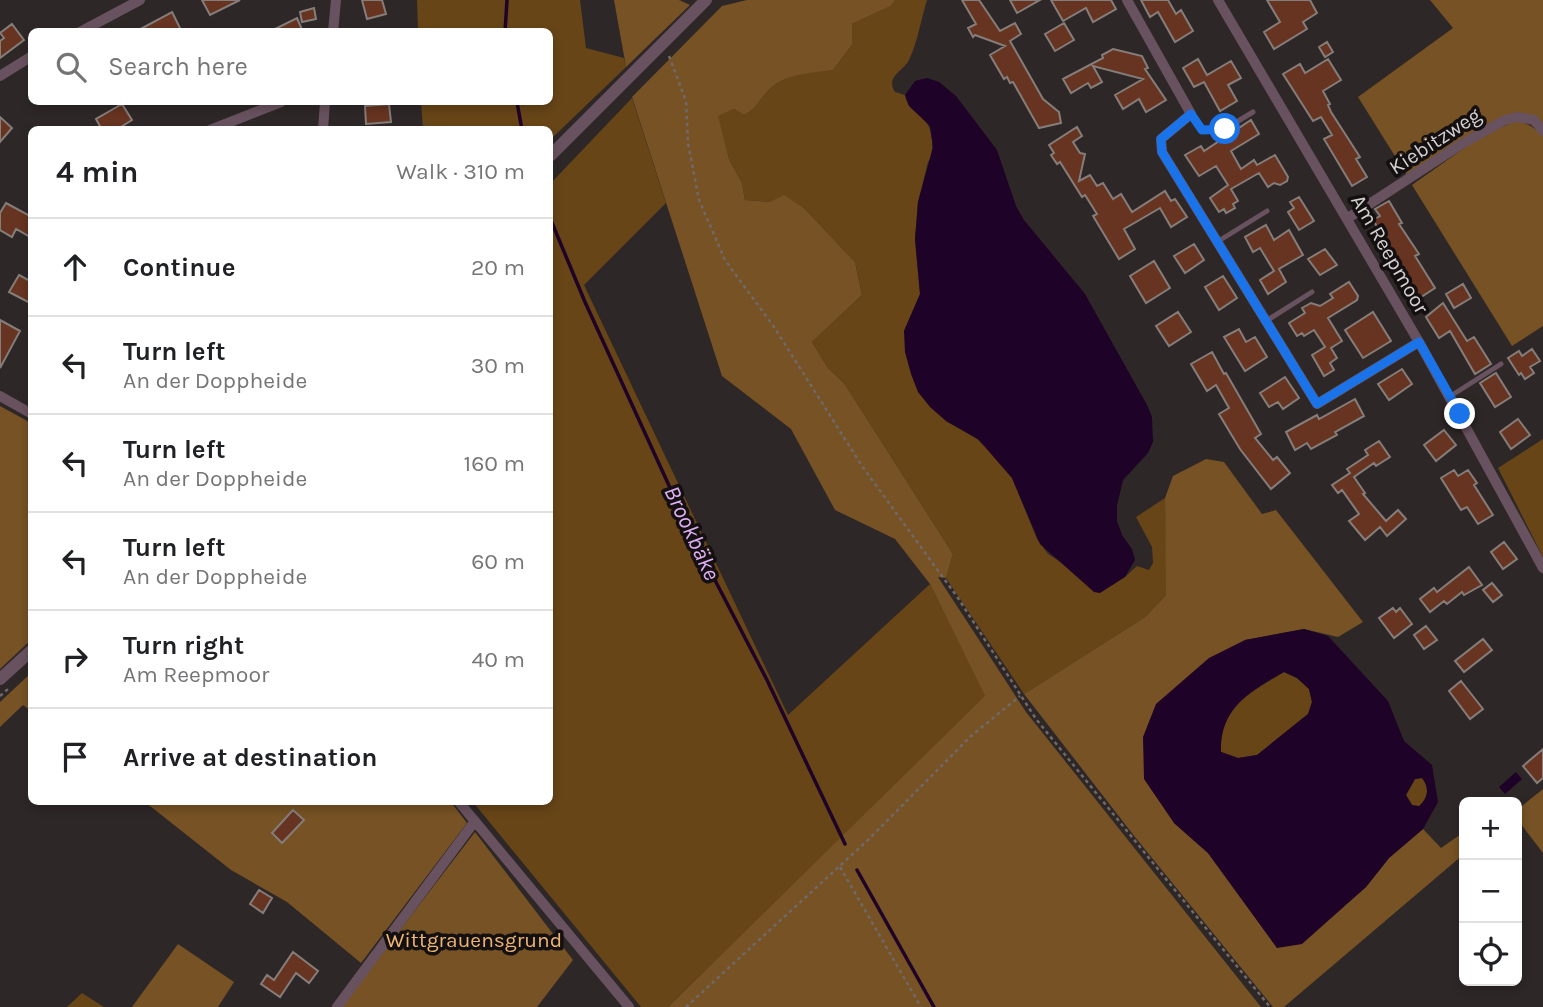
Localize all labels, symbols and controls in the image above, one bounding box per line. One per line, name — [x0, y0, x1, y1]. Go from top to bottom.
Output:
search box — [28, 28, 553, 105]
icon: search — [52, 48, 90, 86]
text: Search here — [108, 51, 248, 82]
street label: Kiebitzweg — [1385, 102, 1485, 179]
route start — [1209, 113, 1240, 144]
text: 4 min — [56, 154, 138, 190]
text: Walk · 310 m — [396, 158, 525, 185]
street label: Am Reepmoor — [1346, 190, 1434, 318]
icon: ahead — [56, 248, 94, 286]
text: Continue — [123, 252, 235, 283]
text: 20 m — [471, 254, 525, 281]
text: Turn left — [123, 336, 225, 367]
icon: left — [56, 346, 94, 384]
text: 30 m — [471, 352, 525, 379]
text: An der Doppheide — [123, 367, 307, 394]
route end — [1444, 398, 1475, 429]
text: Turn left — [123, 434, 225, 465]
icon: left — [56, 444, 94, 482]
text: 160 m — [464, 450, 525, 477]
text: An der Doppheide — [123, 465, 307, 492]
water label: Brookbäke — [658, 481, 726, 585]
text: Turn left — [123, 532, 225, 563]
icon: left — [56, 542, 94, 580]
text: 60 m — [471, 548, 525, 575]
text: An der Doppheide — [123, 563, 307, 590]
text: Turn right — [123, 630, 244, 661]
icon: right — [56, 640, 94, 678]
text: 40 m — [472, 646, 525, 673]
text: Am Reepmoor — [123, 661, 269, 688]
icon: arrive — [56, 738, 94, 776]
text: Arrive at destination — [123, 742, 377, 773]
map controls — [1459, 797, 1522, 986]
button: + — [1459, 797, 1522, 860]
button: − — [1459, 860, 1522, 923]
button: locate — [1459, 923, 1522, 986]
park label: Wittgrauensgrund — [386, 928, 562, 952]

